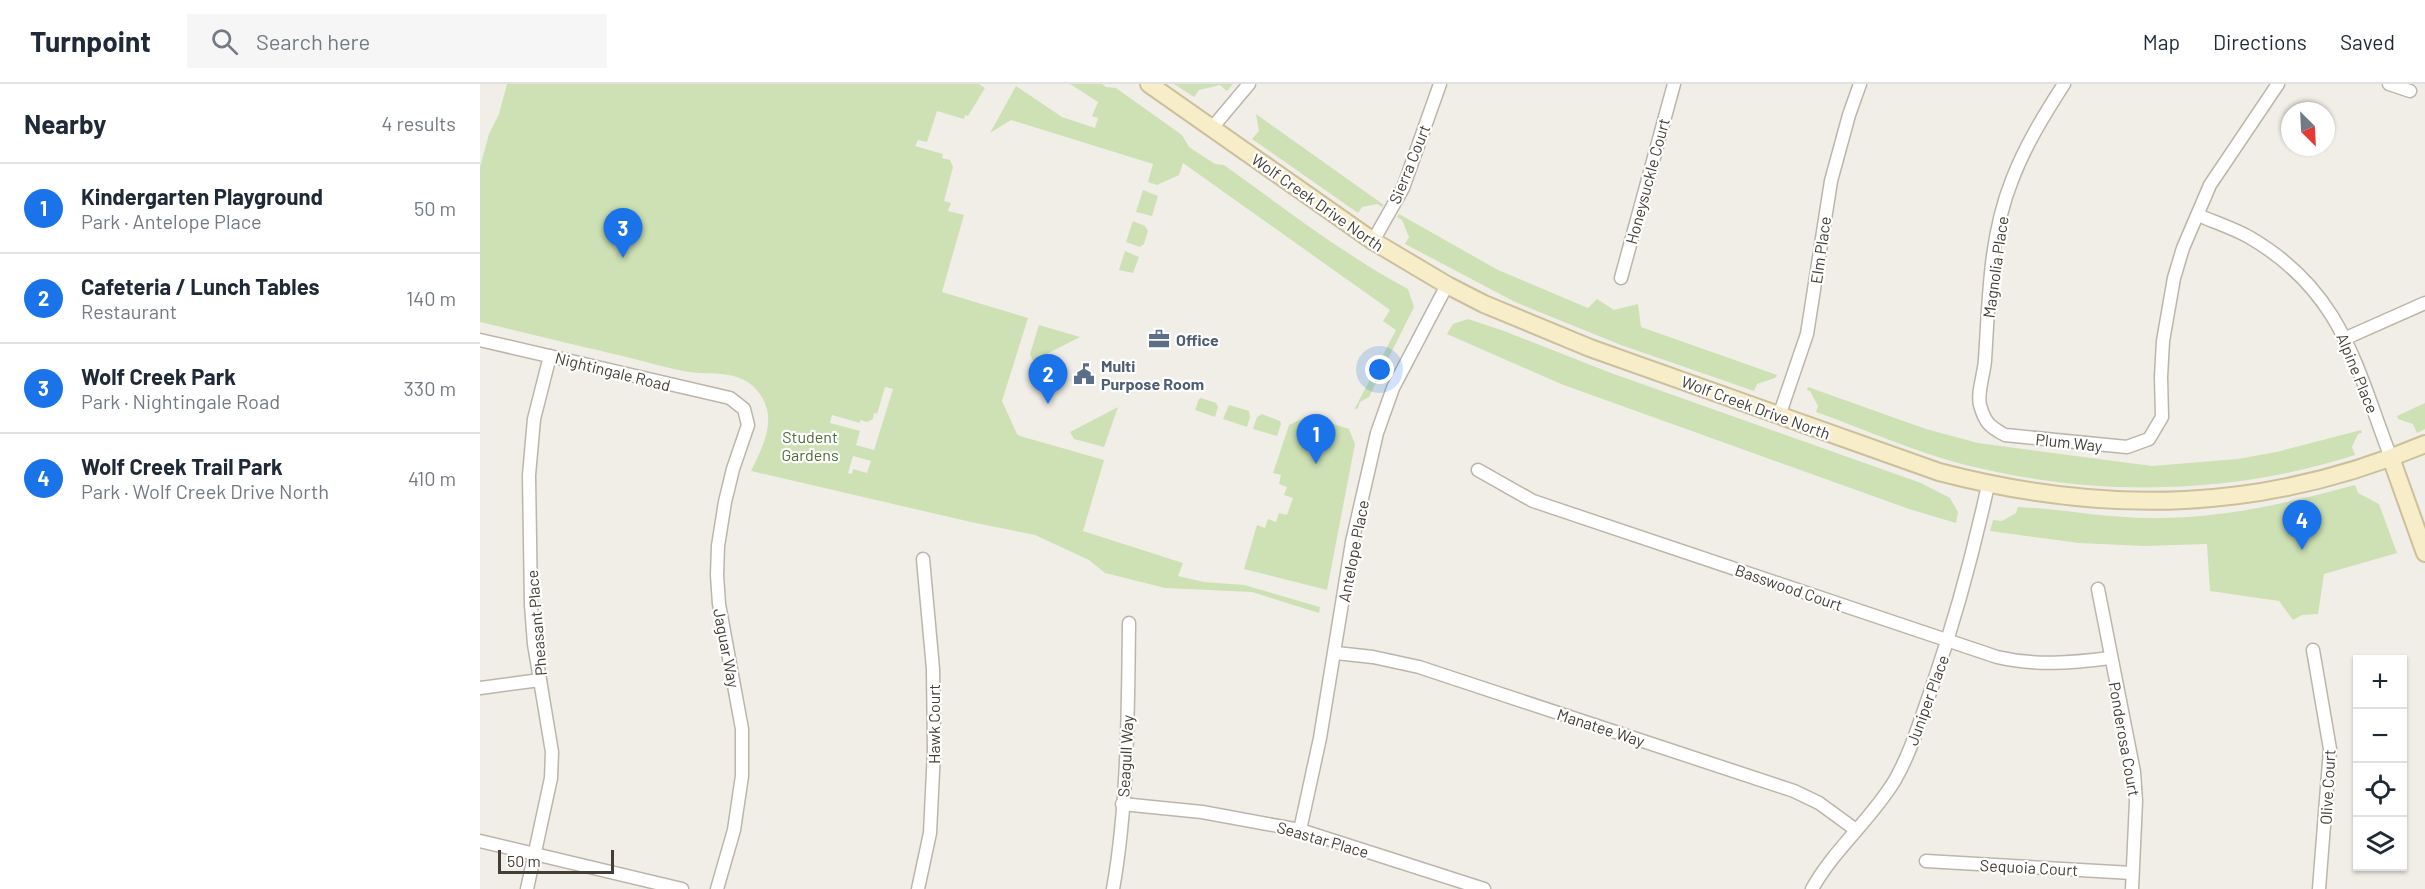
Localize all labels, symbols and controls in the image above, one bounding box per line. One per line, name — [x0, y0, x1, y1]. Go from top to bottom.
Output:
search box — [187, 14, 607, 68]
text: Turnpoint — [30, 24, 151, 58]
icon: search — [208, 25, 241, 58]
text: Search here — [256, 28, 370, 54]
text: Map — [2143, 29, 2180, 54]
text: Directions — [2213, 29, 2307, 54]
text: Saved — [2340, 29, 2395, 54]
north arrow — [2281, 102, 2335, 156]
text: Nearby — [24, 108, 106, 139]
text: 4 results — [381, 111, 456, 135]
street label: Honeysuckle Court — [1621, 116, 1673, 246]
street label: Sierra Court — [1384, 122, 1434, 206]
street label: Wolf Creek Drive North — [1248, 149, 1388, 255]
text: Kindergarten Playground — [81, 183, 323, 209]
text: 1 — [40, 196, 47, 220]
text: 50 m — [414, 196, 456, 220]
pin: 3 — [604, 208, 642, 258]
text: Park · Antelope Place — [81, 209, 262, 233]
street label: Elm Place — [1806, 215, 1834, 285]
street label: Magnolia Place — [1978, 215, 2012, 319]
text: Cafeteria / Lunch Tables — [81, 273, 320, 299]
text: 2 — [38, 286, 49, 310]
text: 140 m — [406, 286, 456, 310]
text: Restaurant — [81, 299, 177, 323]
office icon: Office — [1147, 327, 1171, 351]
place label: Office — [1176, 330, 1219, 349]
street label: Alpine Place — [2333, 330, 2383, 416]
street label: Nightingale Road — [553, 347, 673, 395]
pin: 2 — [1028, 354, 1068, 404]
your location — [1365, 355, 1394, 384]
place label: Multi Purpose Room — [1101, 356, 1204, 393]
public building icon: Multi Purpose Room — [1072, 362, 1096, 386]
text: Wolf Creek Park — [81, 363, 236, 389]
street label: Wolf Creek Drive North — [1679, 371, 1833, 443]
text: 3 — [38, 376, 49, 400]
text: 330 m — [404, 376, 456, 400]
text: Park · Nightingale Road — [81, 389, 280, 413]
pin: 1 — [1296, 414, 1336, 464]
park label: Student Gardens — [781, 427, 839, 464]
street label: Plum Way — [2035, 429, 2104, 455]
text: Wolf Creek Trail Park — [81, 453, 283, 479]
text: 4 — [37, 466, 50, 490]
text: 410 m — [408, 466, 456, 490]
text: Park · Wolf Creek Drive North — [81, 479, 329, 503]
street label: Antelope Place — [1334, 498, 1372, 604]
pin: 4 — [2282, 500, 2322, 550]
street label: Basswood Court — [1733, 560, 1845, 614]
street label: Pheasant Place — [522, 569, 550, 677]
street label: Jaguar Way — [710, 607, 744, 690]
street label: Juniper Place — [1902, 652, 1952, 748]
map controls — [2353, 655, 2407, 871]
button: + — [2353, 655, 2407, 709]
street label: Ponderosa Court — [2106, 680, 2144, 798]
street label: Hawk Court — [924, 684, 943, 764]
street label: Manatee Way — [1555, 704, 1648, 750]
button: − — [2353, 709, 2407, 763]
street label: Seagull Way — [1113, 714, 1137, 798]
street label: Olive Court — [2316, 749, 2338, 825]
button: locate — [2353, 763, 2407, 817]
street label: Seastar Place — [1275, 817, 1371, 861]
button: layers — [2353, 817, 2407, 871]
scale bar — [498, 847, 614, 874]
text: 50 m — [507, 851, 541, 870]
street label: Sequoia Court — [1979, 855, 2079, 879]

